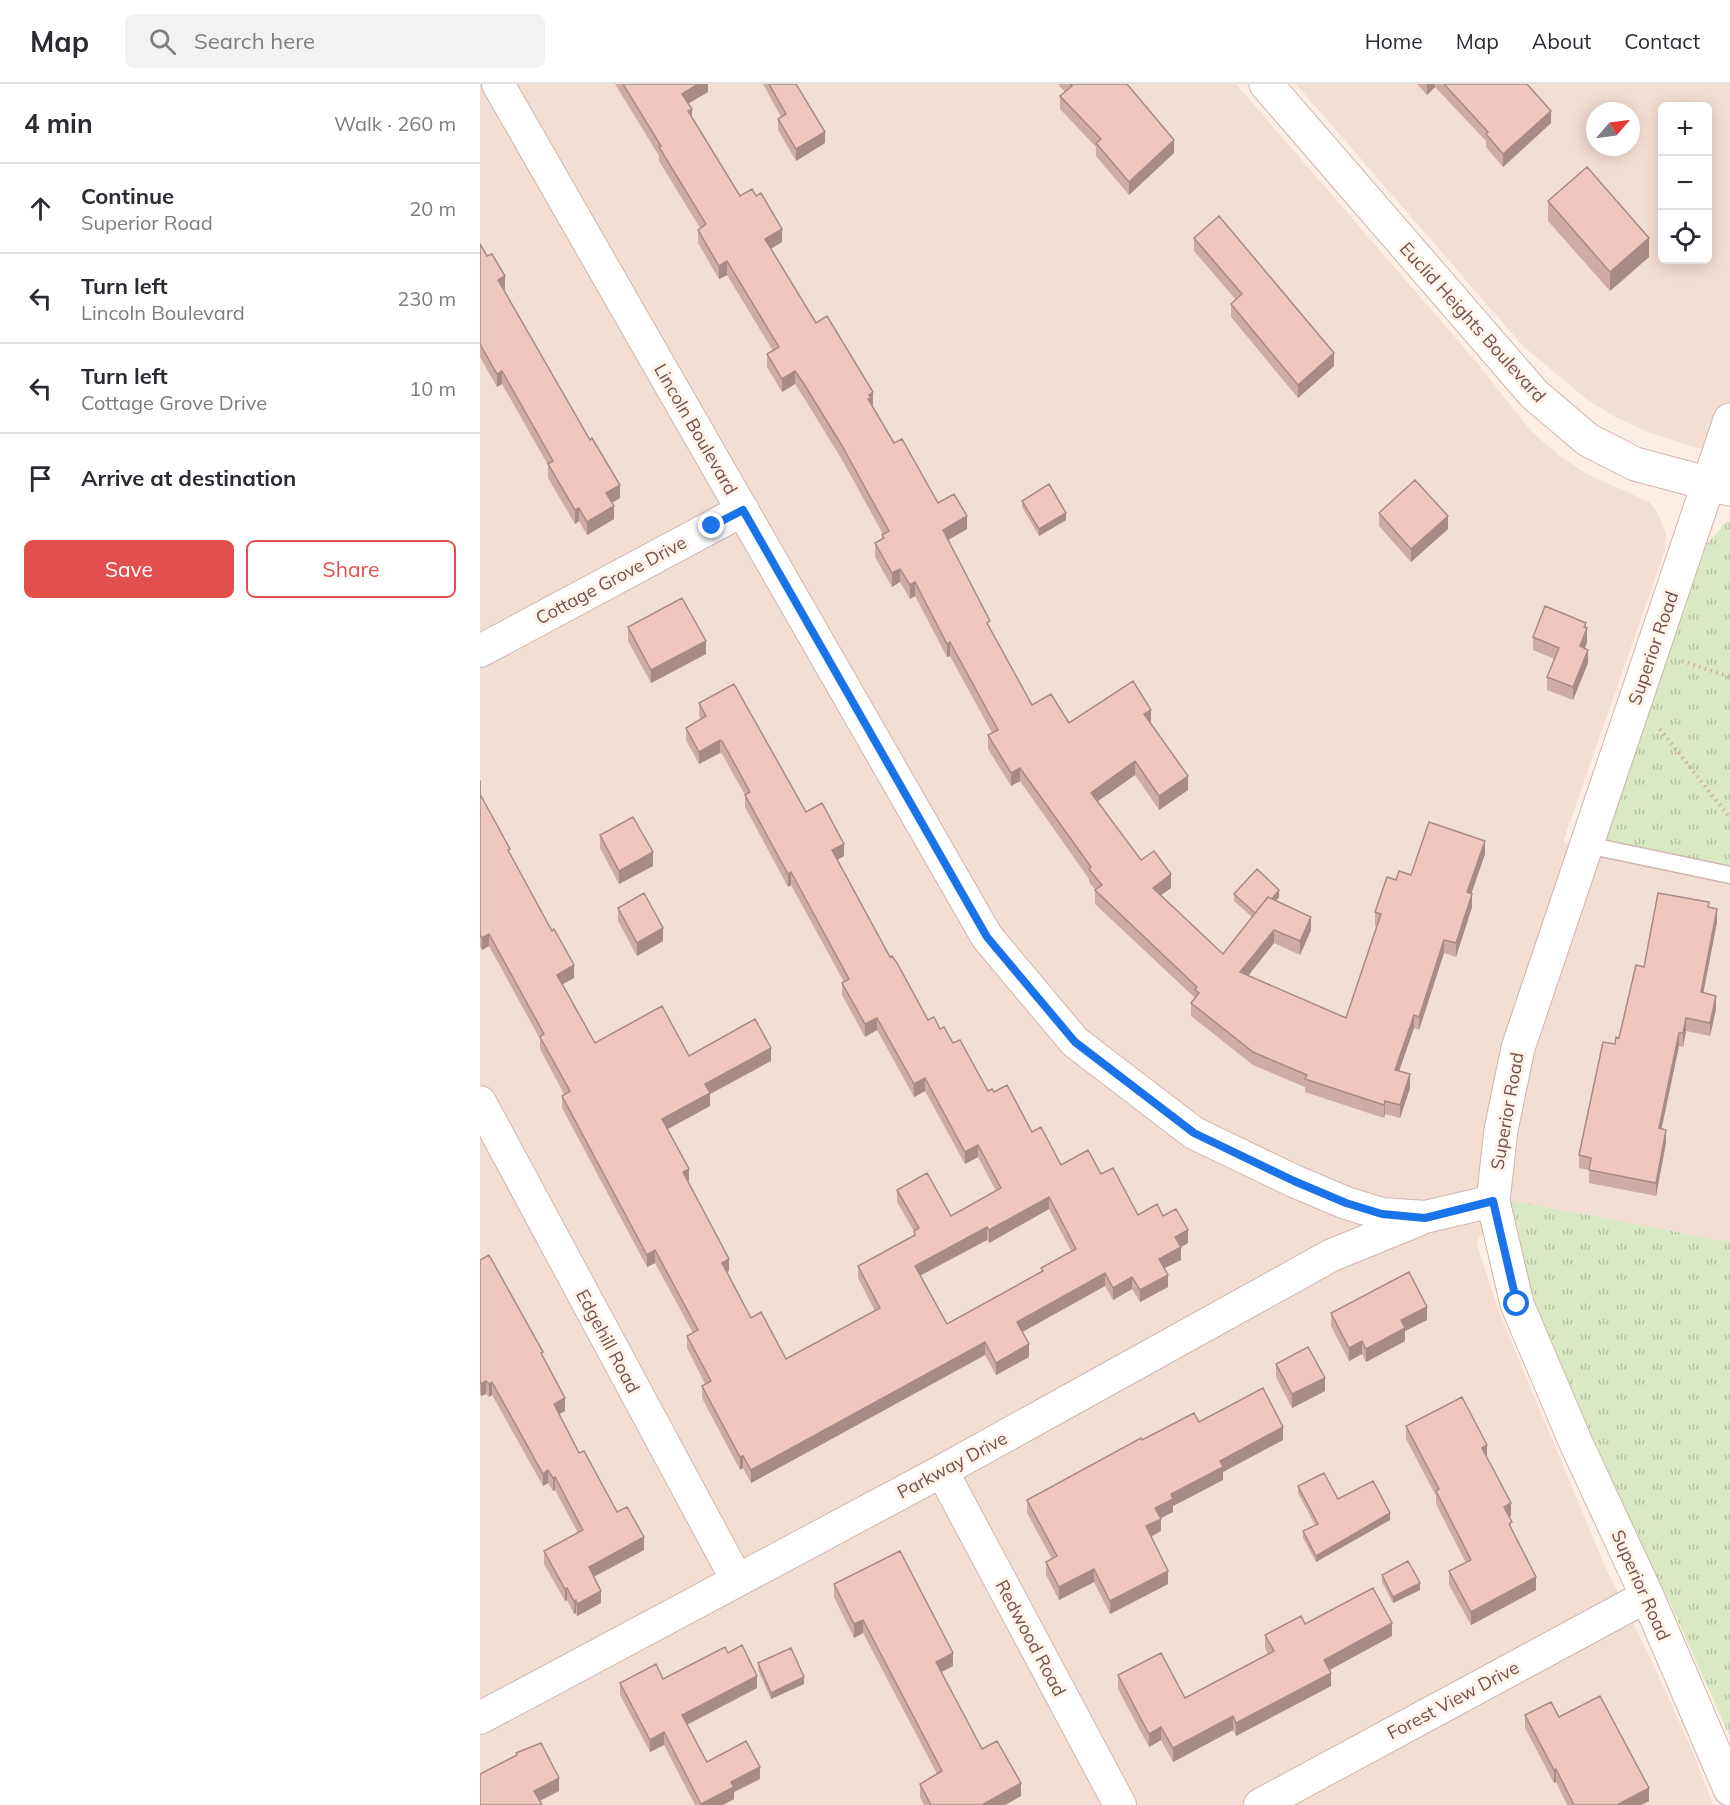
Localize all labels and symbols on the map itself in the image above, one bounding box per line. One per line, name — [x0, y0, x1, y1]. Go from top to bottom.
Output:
north arrow — [1586, 102, 1640, 156]
street label: Euclid Heights Boulevard — [1395, 237, 1551, 407]
street label: Lincoln Boulevard — [649, 359, 743, 499]
route end — [698, 512, 724, 538]
street label: Cottage Grove Drive — [532, 531, 690, 629]
street label: Superior Road — [1623, 588, 1683, 708]
street label: Superior Road — [1485, 1051, 1529, 1171]
street label: Edgehill Road — [571, 1285, 645, 1397]
route start — [1503, 1290, 1529, 1316]
street label: Parkway Drive — [893, 1426, 1011, 1504]
street label: Superior Road — [1606, 1526, 1676, 1644]
street label: Redwood Road — [991, 1576, 1071, 1700]
street label: Forest View Drive — [1383, 1655, 1523, 1745]

